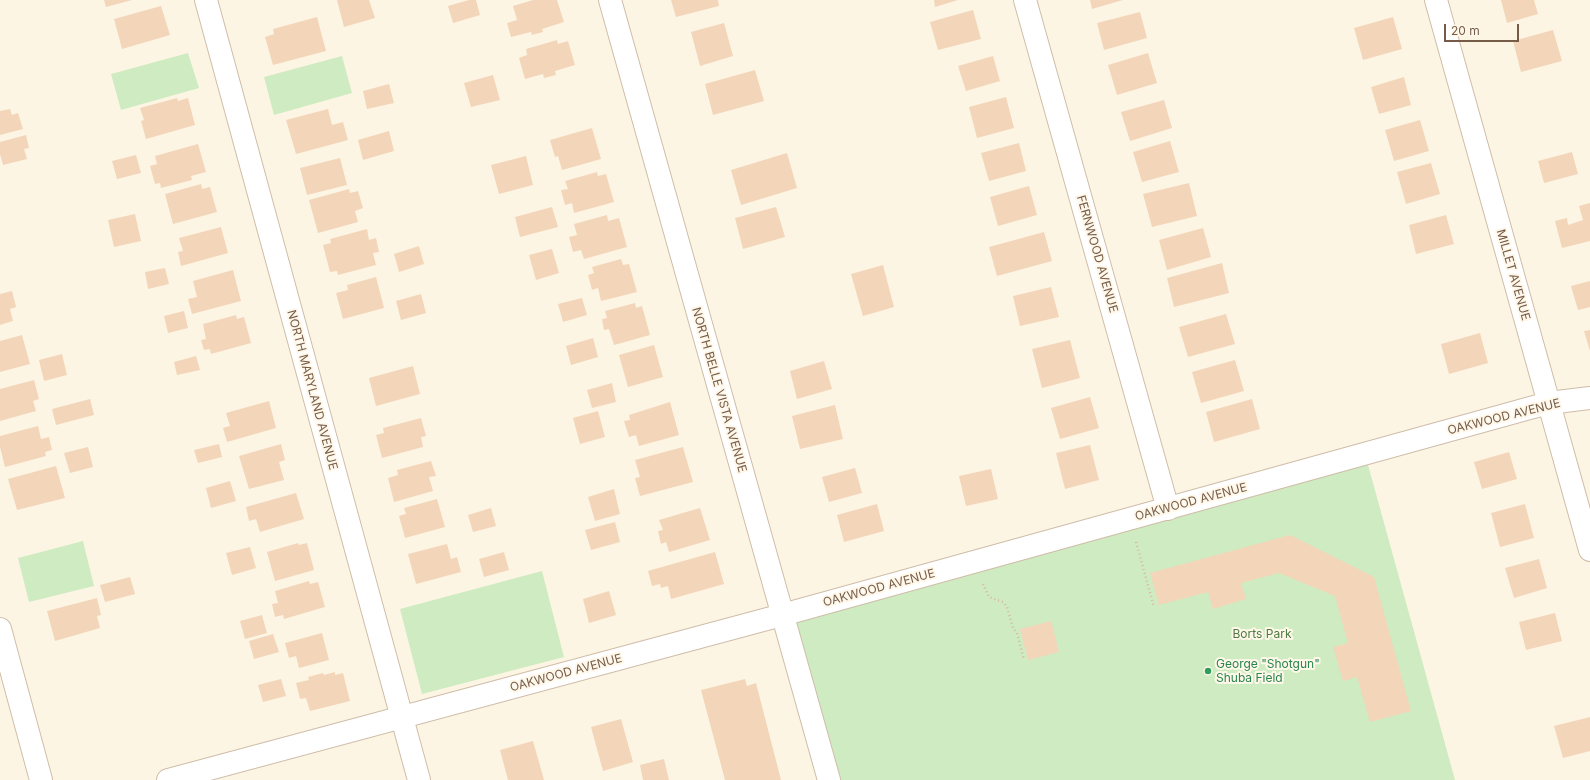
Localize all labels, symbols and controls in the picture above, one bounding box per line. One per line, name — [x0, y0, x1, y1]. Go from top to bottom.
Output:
scale bar — [1446, 16, 1521, 42]
text: 20 m — [1451, 23, 1480, 38]
street label: FERNWOOD AVENUE — [1073, 194, 1121, 314]
street label: MILLET AVENUE — [1493, 228, 1533, 322]
street label: NORTH BELLE VISTA AVENUE — [689, 306, 749, 474]
street label: NORTH MARYLAND AVENUE — [284, 308, 340, 472]
street label: OAKWOOD AVENUE — [1446, 396, 1562, 438]
street label: OAKWOOD AVENUE — [1133, 480, 1249, 524]
street label: OAKWOOD AVENUE — [821, 566, 937, 610]
park label: Borts Park — [1233, 627, 1291, 641]
street label: OAKWOOD AVENUE — [508, 651, 624, 695]
place label: George "Shotgun" Shuba Field — [1216, 657, 1320, 685]
marker: George "Shotgun" Shuba Field — [1203, 666, 1213, 676]

